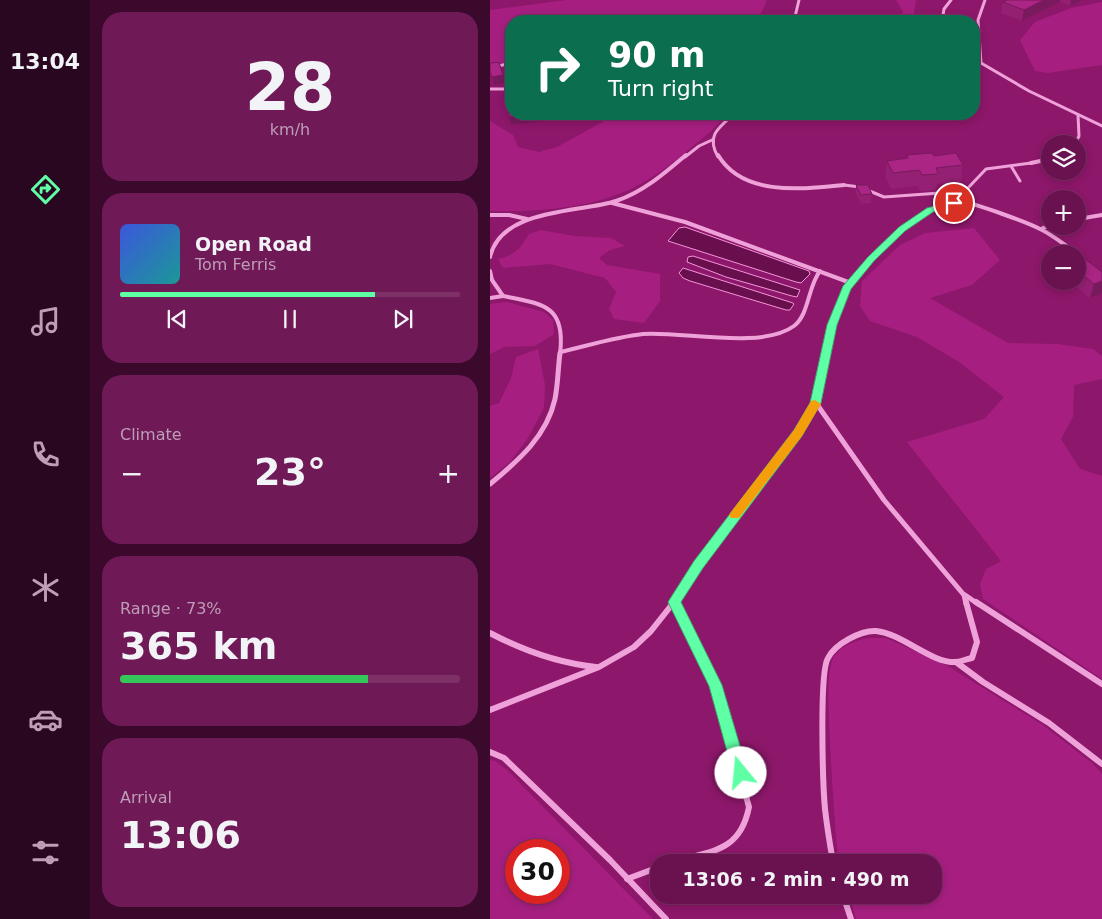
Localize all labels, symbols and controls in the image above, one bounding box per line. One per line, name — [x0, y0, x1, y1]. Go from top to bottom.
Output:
icon: right — [525, 35, 590, 100]
text: 90 m — [608, 35, 705, 75]
text: 13:04 — [10, 49, 80, 74]
text: 28 — [245, 50, 335, 125]
text: Turn right — [608, 76, 713, 101]
text: km/h — [270, 120, 310, 139]
map controls — [1041, 135, 1086, 290]
button: layers — [1041, 135, 1086, 180]
icon: directions — [28, 172, 63, 207]
pin — [933, 182, 975, 224]
icon: arrive — [940, 189, 968, 217]
button: + — [1041, 190, 1086, 235]
text: Open Road — [195, 233, 312, 255]
button: − — [1041, 245, 1086, 290]
text: Tom Ferris — [195, 255, 276, 274]
icon: music — [28, 304, 63, 339]
icon: previous — [163, 305, 191, 333]
icon: pause — [276, 305, 304, 333]
icon: next — [389, 305, 417, 333]
text: Climate — [120, 425, 182, 444]
icon: phone — [28, 437, 63, 472]
text: 23° — [254, 450, 326, 494]
text: − — [120, 457, 143, 490]
text: + — [437, 457, 460, 490]
icon: climate — [28, 570, 63, 605]
text: Range · 73% — [120, 599, 222, 618]
text: 365 km — [120, 624, 277, 668]
icon: car — [28, 702, 63, 737]
position arrow — [714, 746, 766, 798]
text: Arrival — [120, 788, 172, 807]
text: 13:06 — [120, 813, 241, 857]
icon: filters — [28, 835, 63, 870]
speed limit sign: 30 — [505, 839, 570, 904]
text: 13:06 · 2 min · 490 m — [682, 868, 910, 890]

